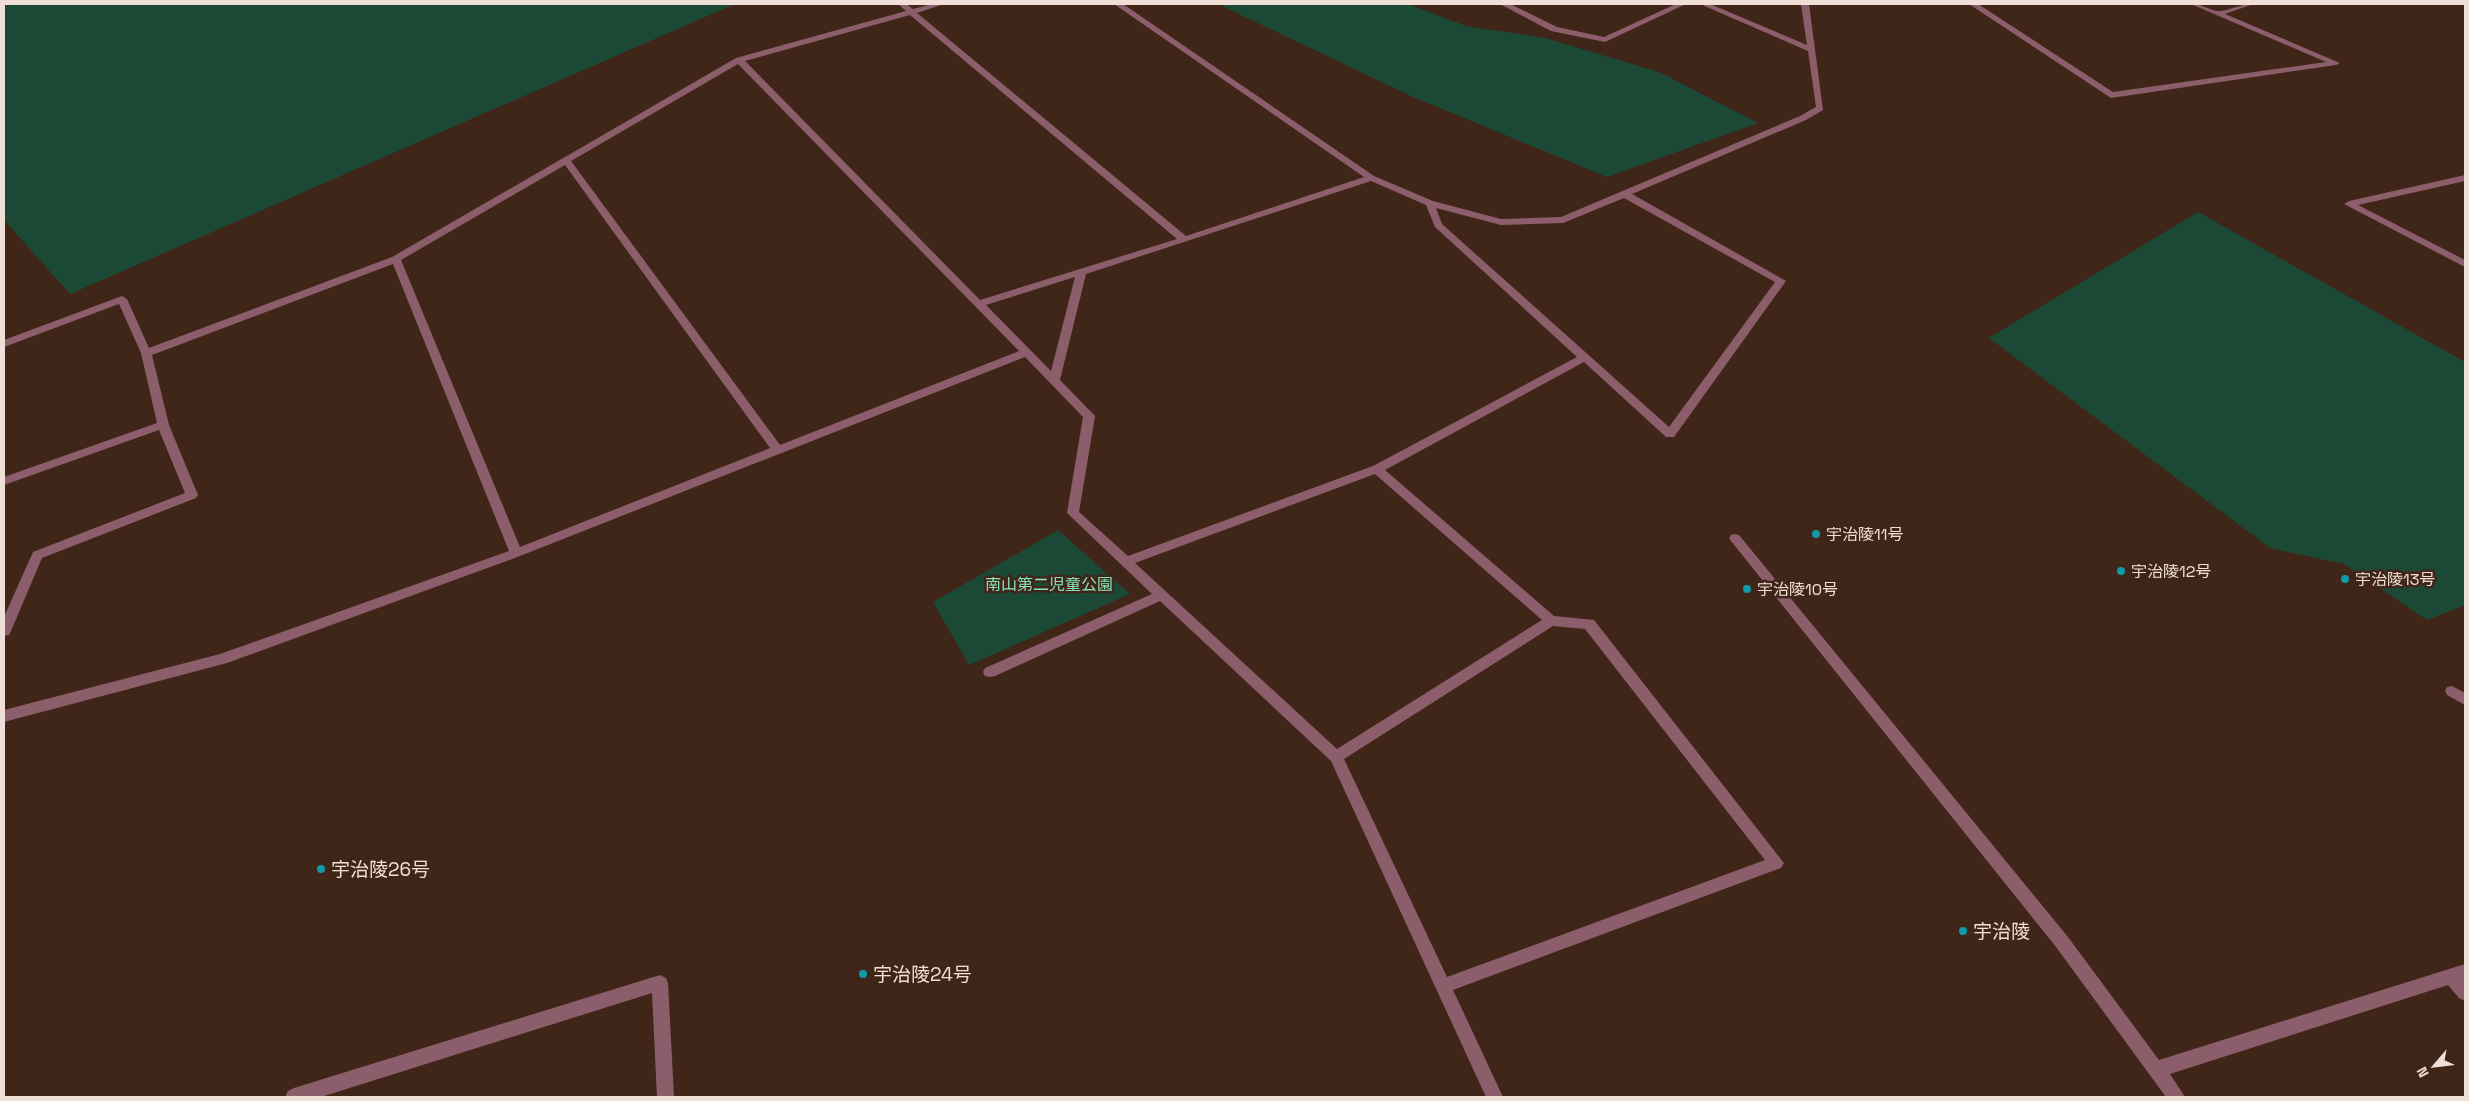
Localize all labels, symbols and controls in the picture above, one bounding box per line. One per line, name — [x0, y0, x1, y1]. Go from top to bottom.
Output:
place label: 宇治陵11号 — [1826, 524, 1903, 545]
marker: 宇治陵11号 — [1810, 528, 1822, 540]
place label: 宇治陵12号 — [2131, 561, 2211, 582]
marker: 宇治陵12号 — [2115, 565, 2127, 577]
place label: 宇治陵13号 — [2355, 569, 2435, 590]
marker: 宇治陵13号 — [2339, 573, 2351, 585]
park label: 南山第二児童公園 — [985, 574, 1113, 595]
place label: 宇治陵10号 — [1757, 579, 1838, 600]
marker: 宇治陵10号 — [1741, 583, 1753, 595]
place label: 宇治陵26号 — [331, 857, 430, 882]
marker: 宇治陵26号 — [315, 863, 327, 875]
place label: 宇治陵 — [1973, 919, 2030, 944]
marker: 宇治陵 — [1957, 925, 1969, 937]
place label: 宇治陵24号 — [873, 962, 972, 987]
marker: 宇治陵24号 — [857, 968, 869, 980]
north arrow — [2409, 1041, 2459, 1091]
text: N — [2412, 1064, 2433, 1080]

